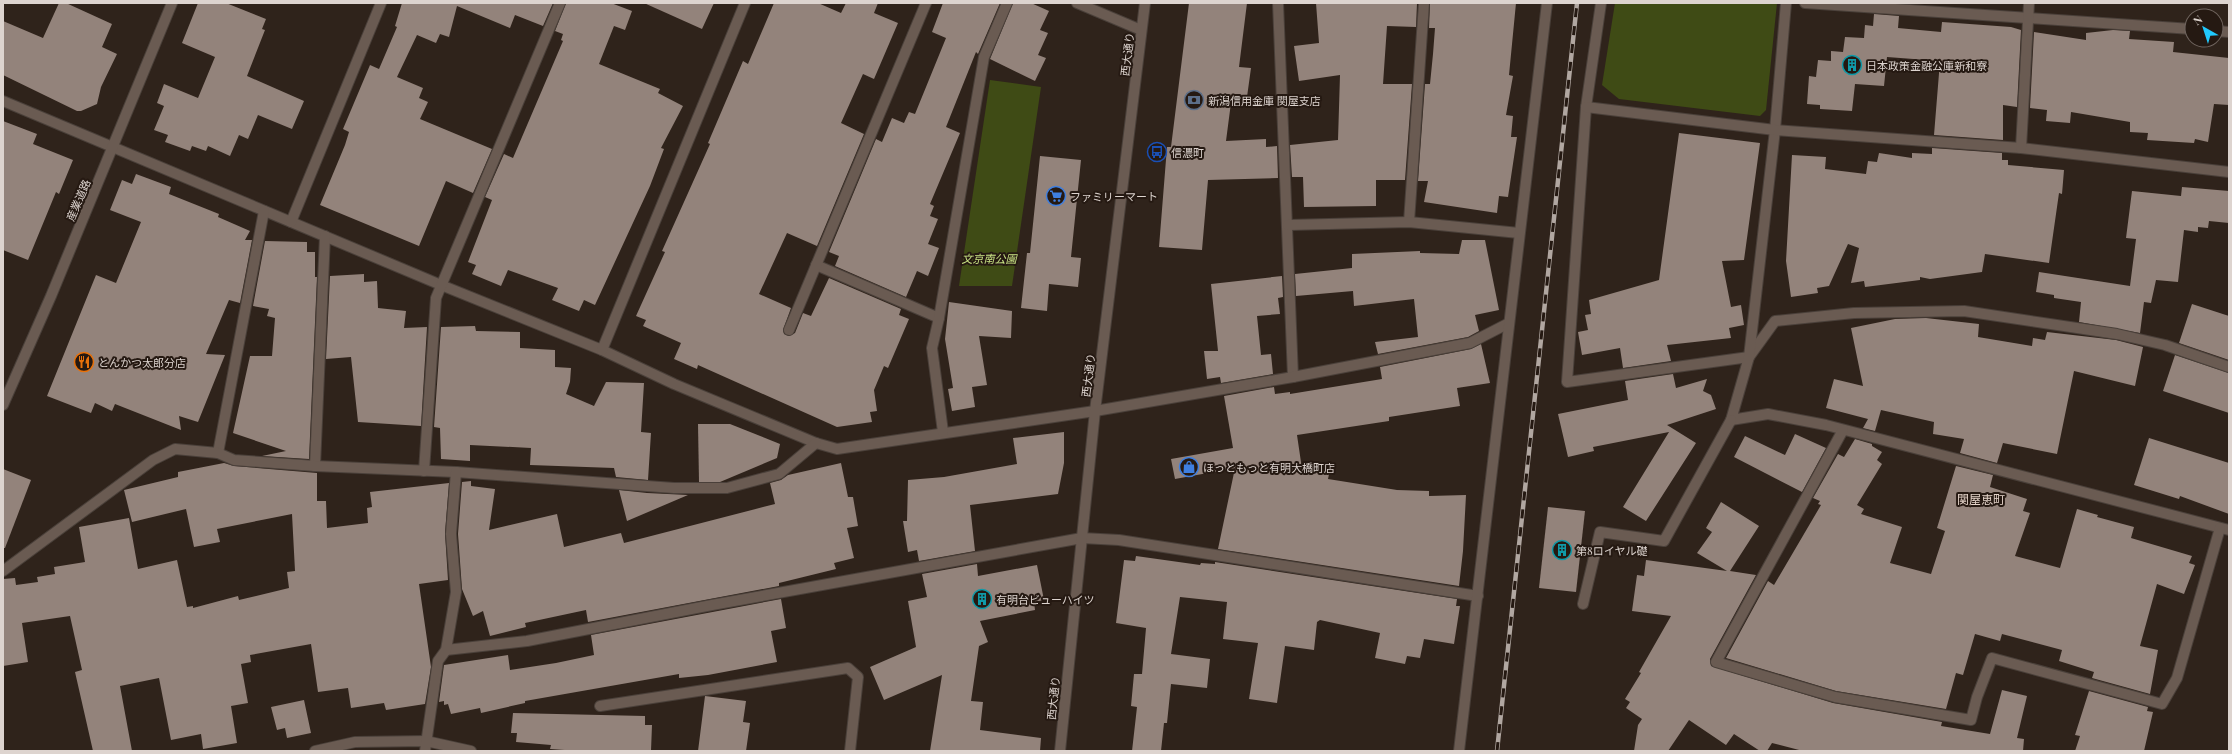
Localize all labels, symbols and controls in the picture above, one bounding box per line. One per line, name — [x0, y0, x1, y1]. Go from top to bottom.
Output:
north arrow — [2184, 8, 2224, 48]
text: N — [2190, 11, 2205, 28]
street label: 西大通り — [1117, 31, 1137, 77]
building icon: 日本政策金融公庫新和寮 — [1841, 54, 1863, 76]
place label: 日本政策金融公庫新和寮 — [1866, 58, 1987, 73]
bank icon: 新潟信用金庫 関屋支店 — [1183, 89, 1205, 111]
place label: 新潟信用金庫 関屋支店 — [1208, 93, 1321, 108]
bus stop icon: 信濃町 — [1146, 141, 1168, 163]
place label: 信濃町 — [1171, 145, 1204, 160]
street label: 産業道路 — [63, 177, 93, 223]
supermarket icon: ファミリーマート — [1045, 185, 1067, 207]
place label: ファミリーマート — [1070, 189, 1158, 204]
park label: 文京南公園 — [962, 251, 1018, 266]
restaurant icon: とんかつ太郎分店 — [73, 351, 95, 373]
street label: 西大通り — [1078, 352, 1098, 398]
place label: とんかつ太郎分店 — [98, 355, 186, 370]
shop icon: ほっともっと有明大橋町店 — [1178, 456, 1200, 478]
place label: ほっともっと有明大橋町店 — [1203, 460, 1335, 475]
district label: 関屋恵町 — [1957, 491, 2005, 507]
building icon: 第8ロイヤル礎 — [1551, 539, 1573, 561]
place label: 第8ロイヤル礎 — [1576, 543, 1647, 558]
building icon: 有明台ビューハイツ — [971, 588, 993, 610]
place label: 有明台ビューハイツ — [996, 592, 1095, 607]
street label: 西大通り — [1043, 675, 1063, 721]

